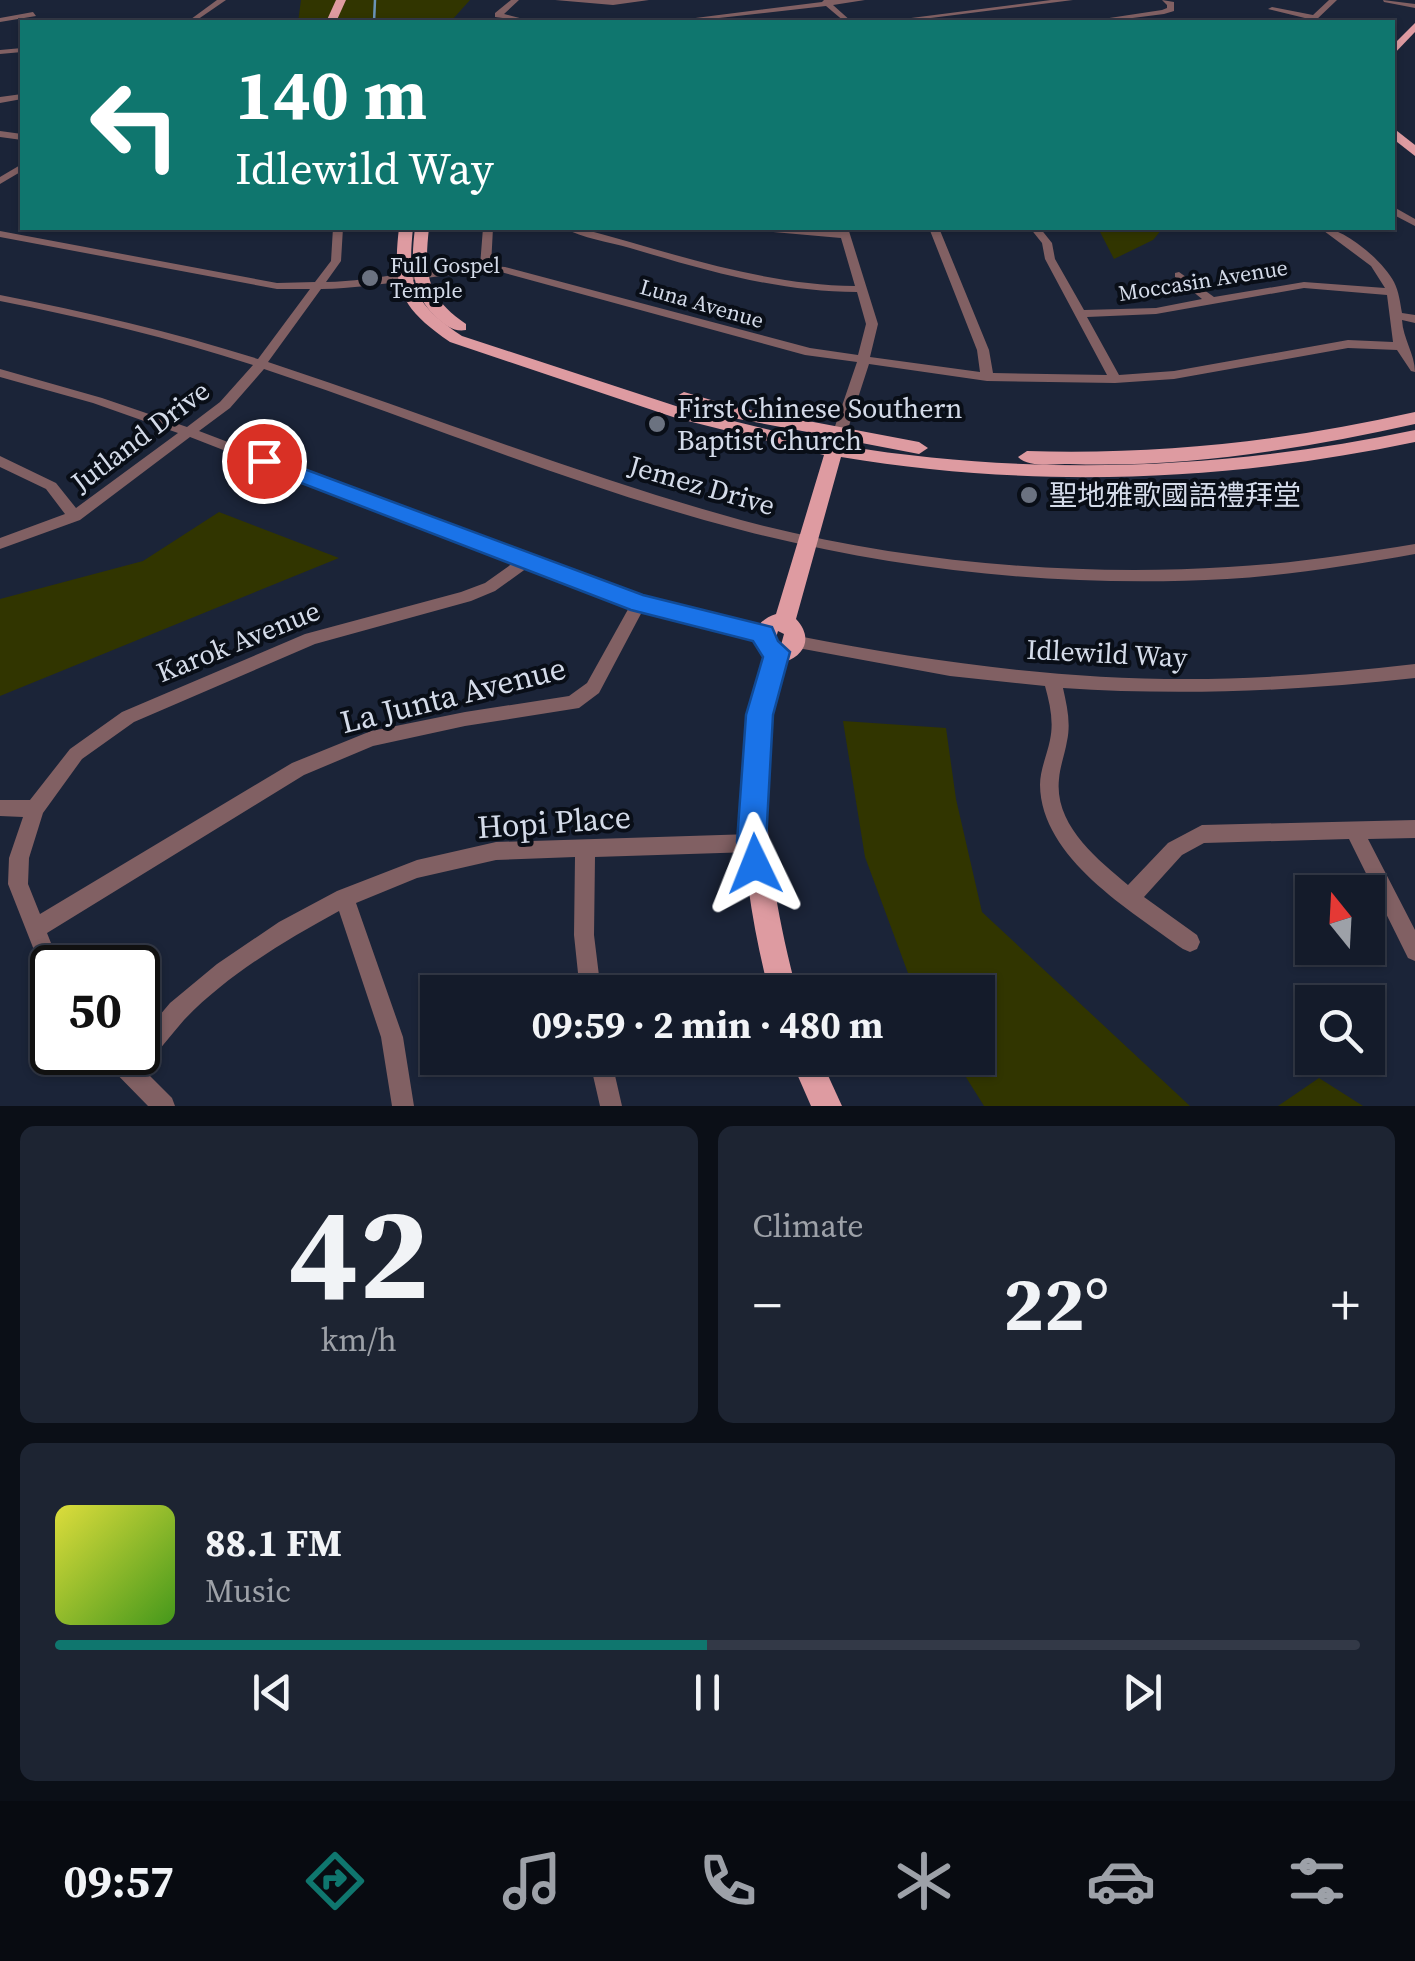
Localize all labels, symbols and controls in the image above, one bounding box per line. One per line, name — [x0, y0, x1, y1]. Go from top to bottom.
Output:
text: 140 m — [235, 46, 427, 142]
icon: left — [70, 60, 200, 190]
text: Idlewild Way — [235, 137, 494, 199]
place label: Full Gospel Temple — [390, 250, 500, 305]
street label: Moccasin Avenue — [1116, 252, 1290, 308]
marker: Full Gospel Temple — [359, 267, 381, 289]
street label: Luna Avenue — [637, 271, 767, 335]
street label: Jutland Drive — [62, 371, 217, 501]
place label: First Chinese Southern Baptist Church — [677, 389, 962, 459]
marker: First Chinese Southern Baptist Church — [646, 413, 668, 435]
pin — [222, 419, 307, 504]
icon: arrive — [237, 434, 292, 489]
street label: Jemez Drive — [623, 446, 780, 524]
place label: 聖地雅歌國語禮拜堂 — [1049, 476, 1301, 514]
marker: 聖地雅歌國語禮拜堂 — [1018, 484, 1040, 506]
street label: Karok Avenue — [151, 591, 325, 691]
street label: Idlewild Way — [1026, 630, 1189, 676]
street label: La Junta Avenue — [336, 646, 570, 744]
street label: Hopi Place — [476, 795, 632, 849]
position arrow — [703, 812, 807, 916]
north arrow — [1295, 875, 1385, 965]
map controls — [1295, 875, 1385, 1075]
speed limit sign: 50 — [30, 945, 160, 1075]
button: search — [1295, 985, 1385, 1075]
text: 09:59 · 2 min · 480 m — [531, 999, 884, 1051]
text: 42 — [288, 1163, 429, 1342]
text: Climate — [753, 1204, 864, 1248]
text: 22° — [1003, 1252, 1109, 1355]
text: − — [753, 1267, 782, 1342]
text: + — [1331, 1267, 1360, 1342]
text: km/h — [321, 1318, 397, 1362]
text: 88.1 FM — [205, 1517, 342, 1569]
text: Music — [205, 1569, 291, 1613]
icon: previous — [245, 1665, 300, 1720]
icon: pause — [680, 1665, 735, 1720]
icon: next — [1115, 1665, 1170, 1720]
icon: directions — [300, 1846, 370, 1916]
icon: music — [497, 1846, 567, 1916]
icon: phone — [693, 1846, 763, 1916]
icon: climate — [889, 1846, 959, 1916]
icon: car — [1086, 1846, 1156, 1916]
icon: filters — [1282, 1846, 1352, 1916]
text: 09:57 — [63, 1850, 174, 1912]

